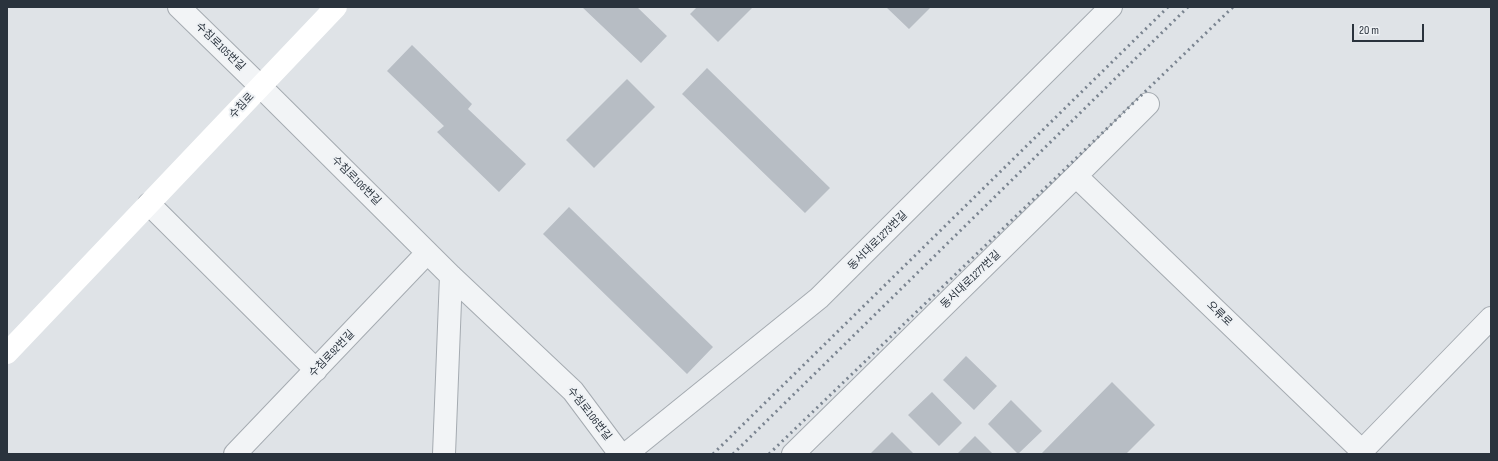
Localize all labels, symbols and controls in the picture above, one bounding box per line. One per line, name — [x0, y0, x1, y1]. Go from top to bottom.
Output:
scale bar — [1354, 16, 1426, 42]
street label: 수침로105번길 — [192, 20, 248, 74]
text: 20 m — [1359, 23, 1379, 38]
street label: 수침로 — [227, 90, 257, 122]
street label: 수침로106번길 — [329, 154, 383, 208]
street label: 동서대로1273번길 — [846, 209, 910, 273]
street label: 동서대로1277번길 — [938, 248, 1004, 312]
street label: 오류로 — [1203, 299, 1235, 329]
street label: 수침로92번길 — [306, 328, 358, 380]
street label: 수침로106번길 — [564, 385, 614, 443]

